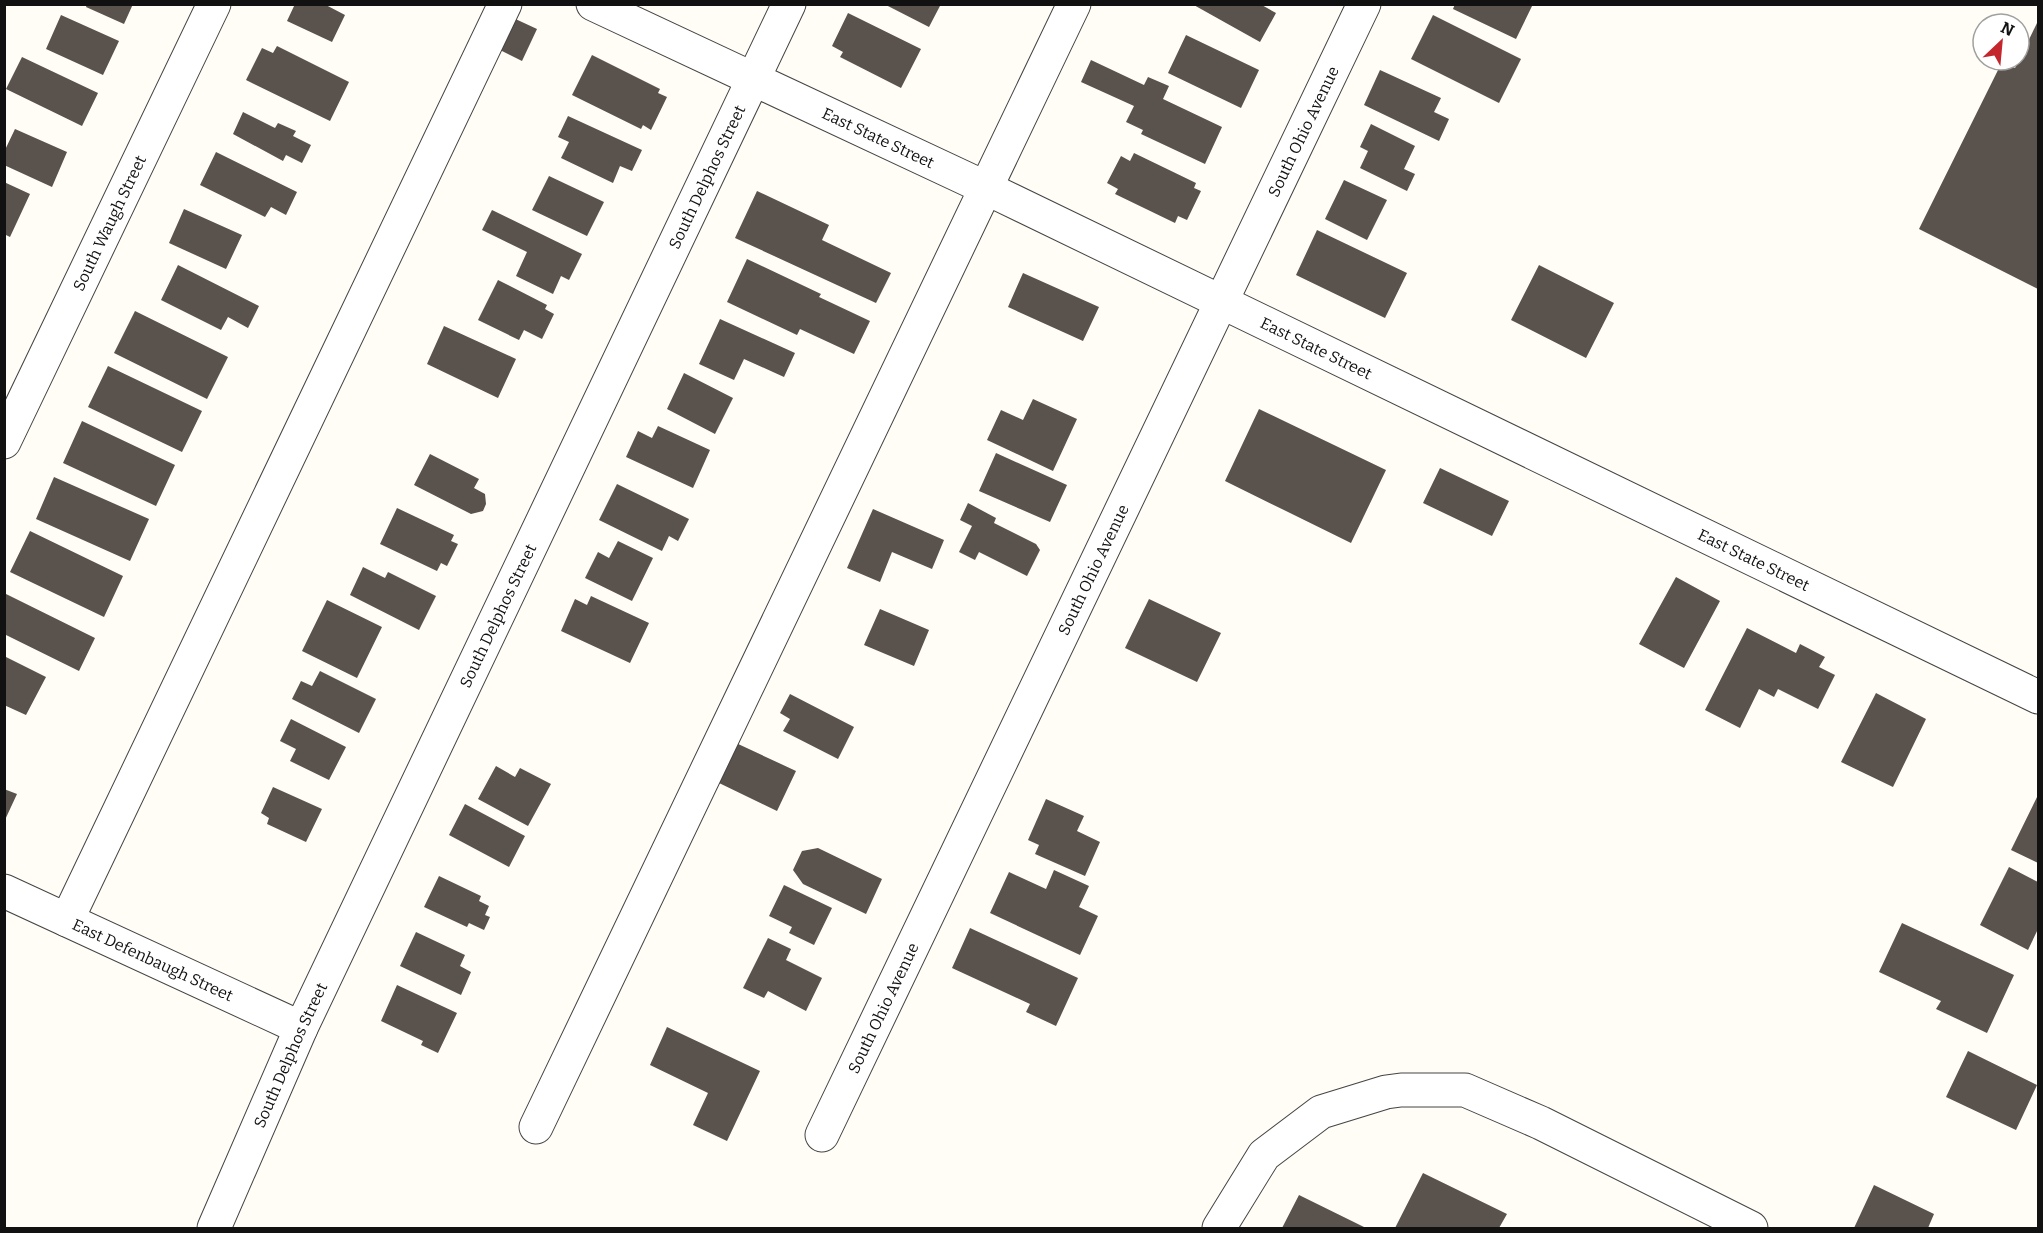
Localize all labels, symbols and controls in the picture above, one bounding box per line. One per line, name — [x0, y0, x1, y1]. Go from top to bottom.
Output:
north arrow — [1971, 12, 2031, 72]
text: N — [1998, 18, 2017, 40]
street label: South Ohio Avenue — [1264, 63, 1343, 200]
street label: South Delphos Street — [665, 102, 749, 252]
street label: East State Street — [819, 104, 937, 173]
street label: South Waugh Street — [69, 152, 150, 294]
street label: East State Street — [1257, 313, 1375, 383]
street label: South Ohio Avenue — [1054, 501, 1133, 638]
street label: East State Street — [1695, 525, 1813, 595]
street label: South Delphos Street — [456, 541, 540, 691]
street label: East Defenbaugh Street — [69, 915, 236, 1005]
street label: South Ohio Avenue — [844, 940, 923, 1076]
street label: South Delphos Street — [250, 979, 331, 1131]

